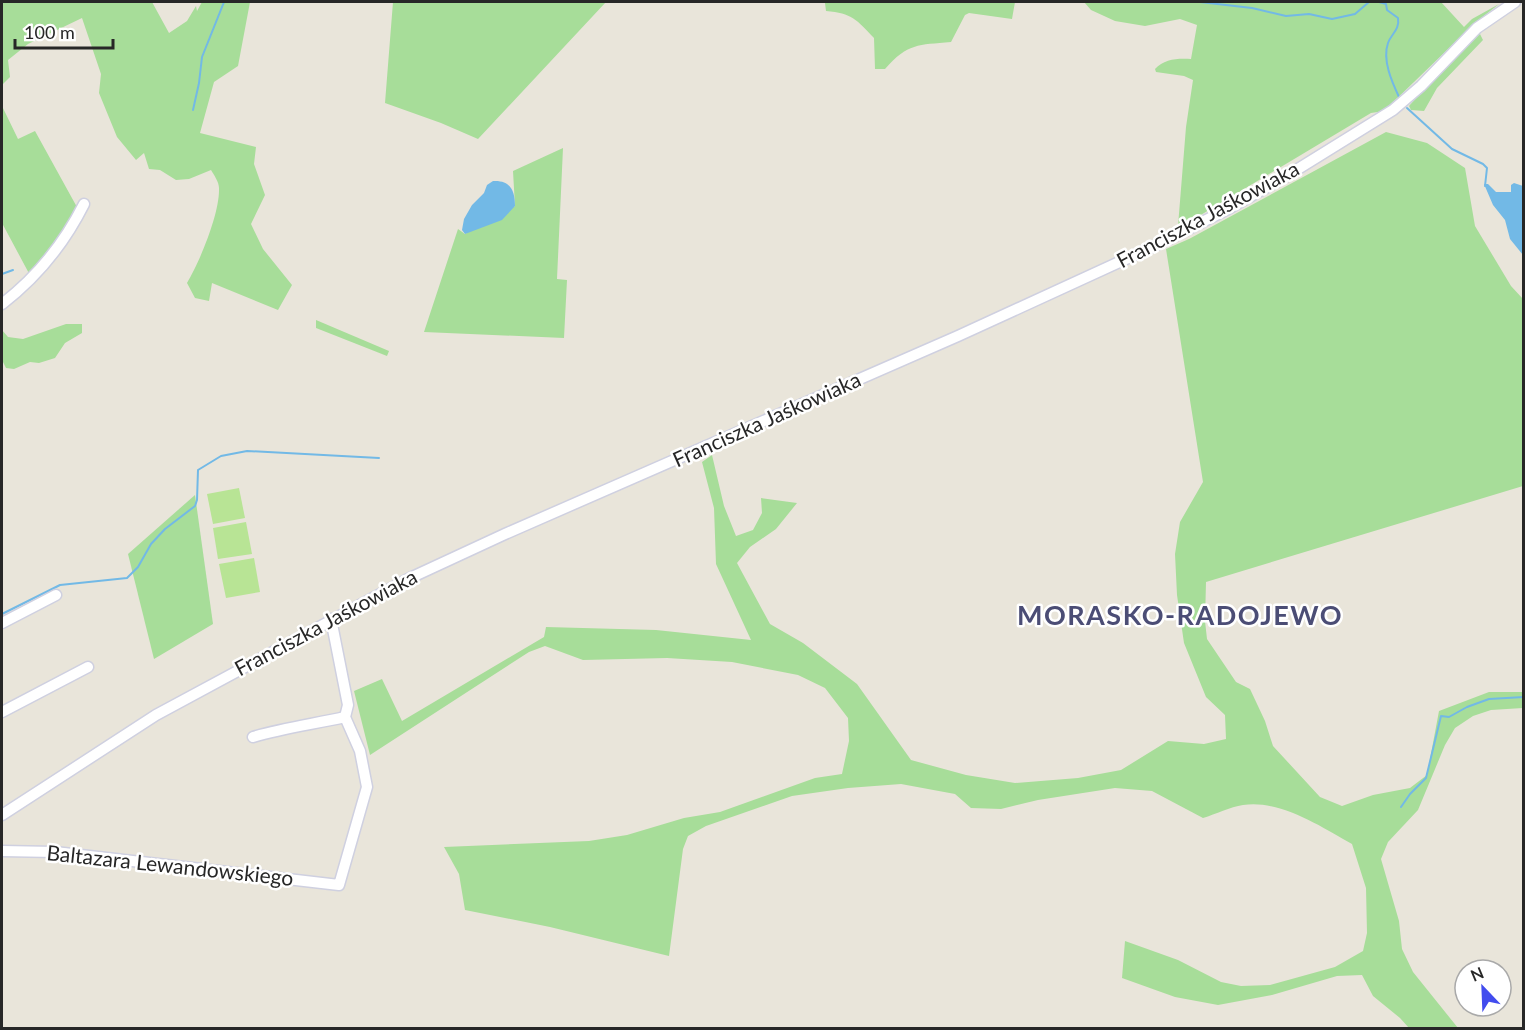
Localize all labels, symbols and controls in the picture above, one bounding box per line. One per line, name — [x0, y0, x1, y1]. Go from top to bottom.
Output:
scale bar — [15, 12, 112, 50]
text: 100 m — [24, 21, 75, 43]
street label: Franciszka Jaśkowiaka — [1112, 155, 1303, 272]
street label: Franciszka Jaśkowiaka — [669, 366, 864, 471]
street label: Franciszka Jaśkowiaka — [230, 563, 421, 680]
district label: MORASKO-RADOJEWO — [1017, 598, 1343, 631]
street label: Baltazara Lewandowskiego — [46, 839, 295, 890]
north arrow — [1453, 958, 1513, 1018]
text: N — [1468, 963, 1486, 985]

